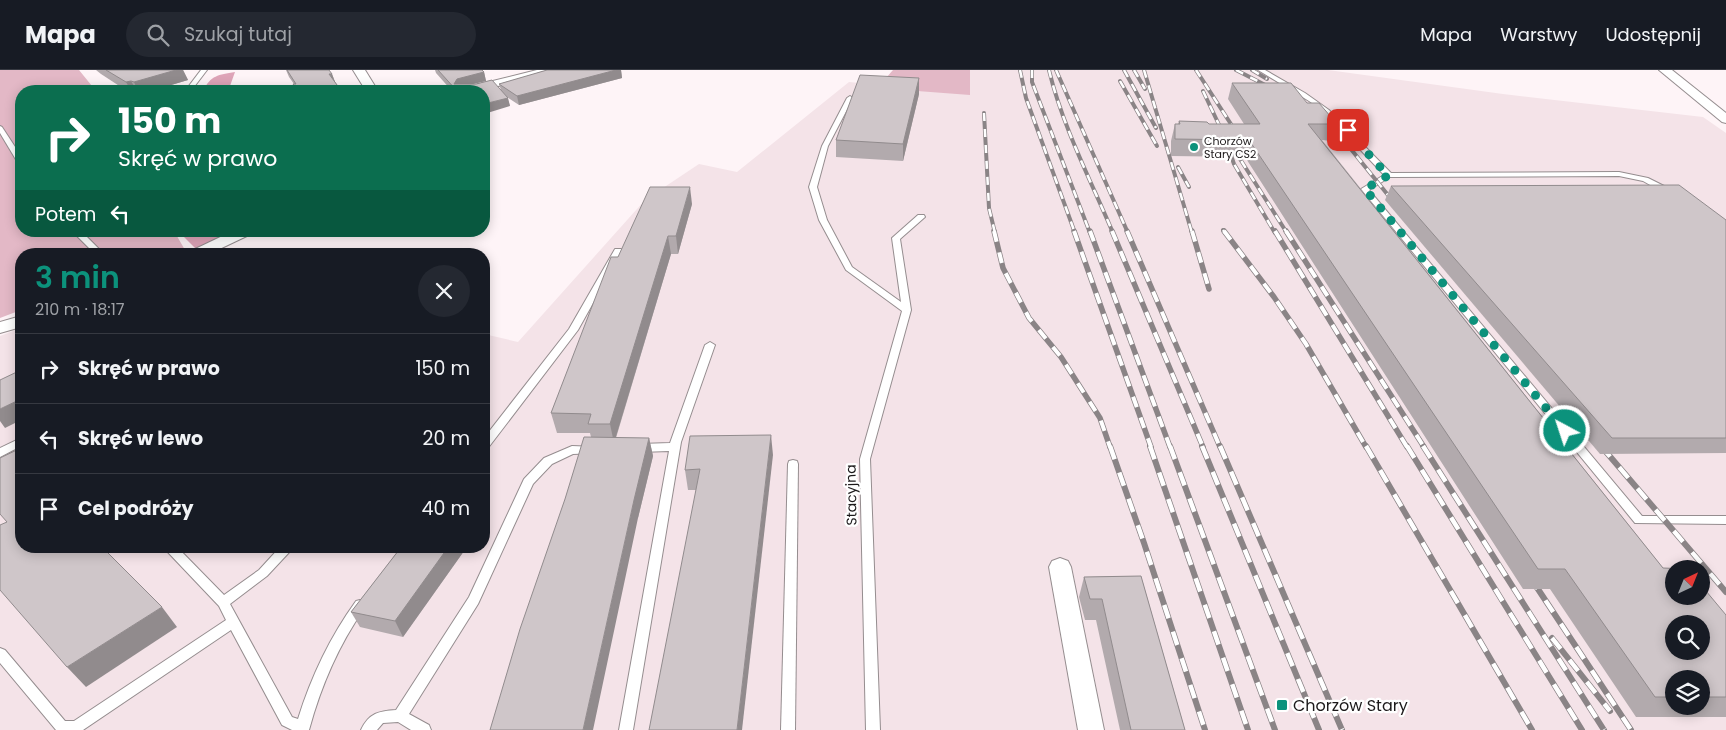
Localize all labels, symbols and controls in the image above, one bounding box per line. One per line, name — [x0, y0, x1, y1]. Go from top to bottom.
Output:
search box — [126, 12, 476, 57]
text: Mapa — [25, 18, 96, 51]
icon: search — [144, 21, 172, 49]
text: Szukaj tutaj — [184, 21, 292, 48]
text: Mapa — [1420, 22, 1472, 47]
text: Warstwy — [1500, 22, 1577, 47]
text: Udostępnij — [1605, 22, 1701, 47]
text: 150 m — [118, 96, 221, 145]
icon: right — [35, 105, 100, 170]
pin — [1327, 109, 1369, 151]
icon: arrive — [1334, 116, 1362, 144]
place label: Chorzów Stary CS2 — [1204, 133, 1256, 162]
marker: Chorzów Stary CS2 — [1188, 141, 1200, 153]
text: Skręć w prawo — [118, 143, 277, 174]
icon: left — [106, 200, 134, 228]
text: Potem — [35, 201, 96, 228]
text: 3 min — [35, 256, 120, 299]
button: close — [418, 265, 470, 317]
text: 210 m · 18:17 — [35, 298, 125, 321]
icon: right — [35, 355, 63, 383]
text: Skręć w prawo — [78, 355, 220, 382]
text: 150 m — [415, 355, 470, 382]
position arrow — [1538, 404, 1590, 456]
icon: left — [35, 425, 63, 453]
text: Skręć w lewo — [78, 425, 203, 452]
text: 20 m — [422, 425, 470, 452]
street label: Stacyjna — [840, 464, 862, 526]
icon: arrive — [35, 495, 63, 523]
text: Cel podróży — [78, 495, 193, 522]
text: 40 m — [421, 495, 470, 522]
north arrow — [1665, 560, 1710, 605]
map controls — [1665, 560, 1710, 715]
button: search — [1665, 615, 1710, 660]
button: layers — [1665, 670, 1710, 715]
place label: Chorzów Stary — [1293, 694, 1408, 717]
marker: Chorzów Stary — [1275, 698, 1289, 712]

